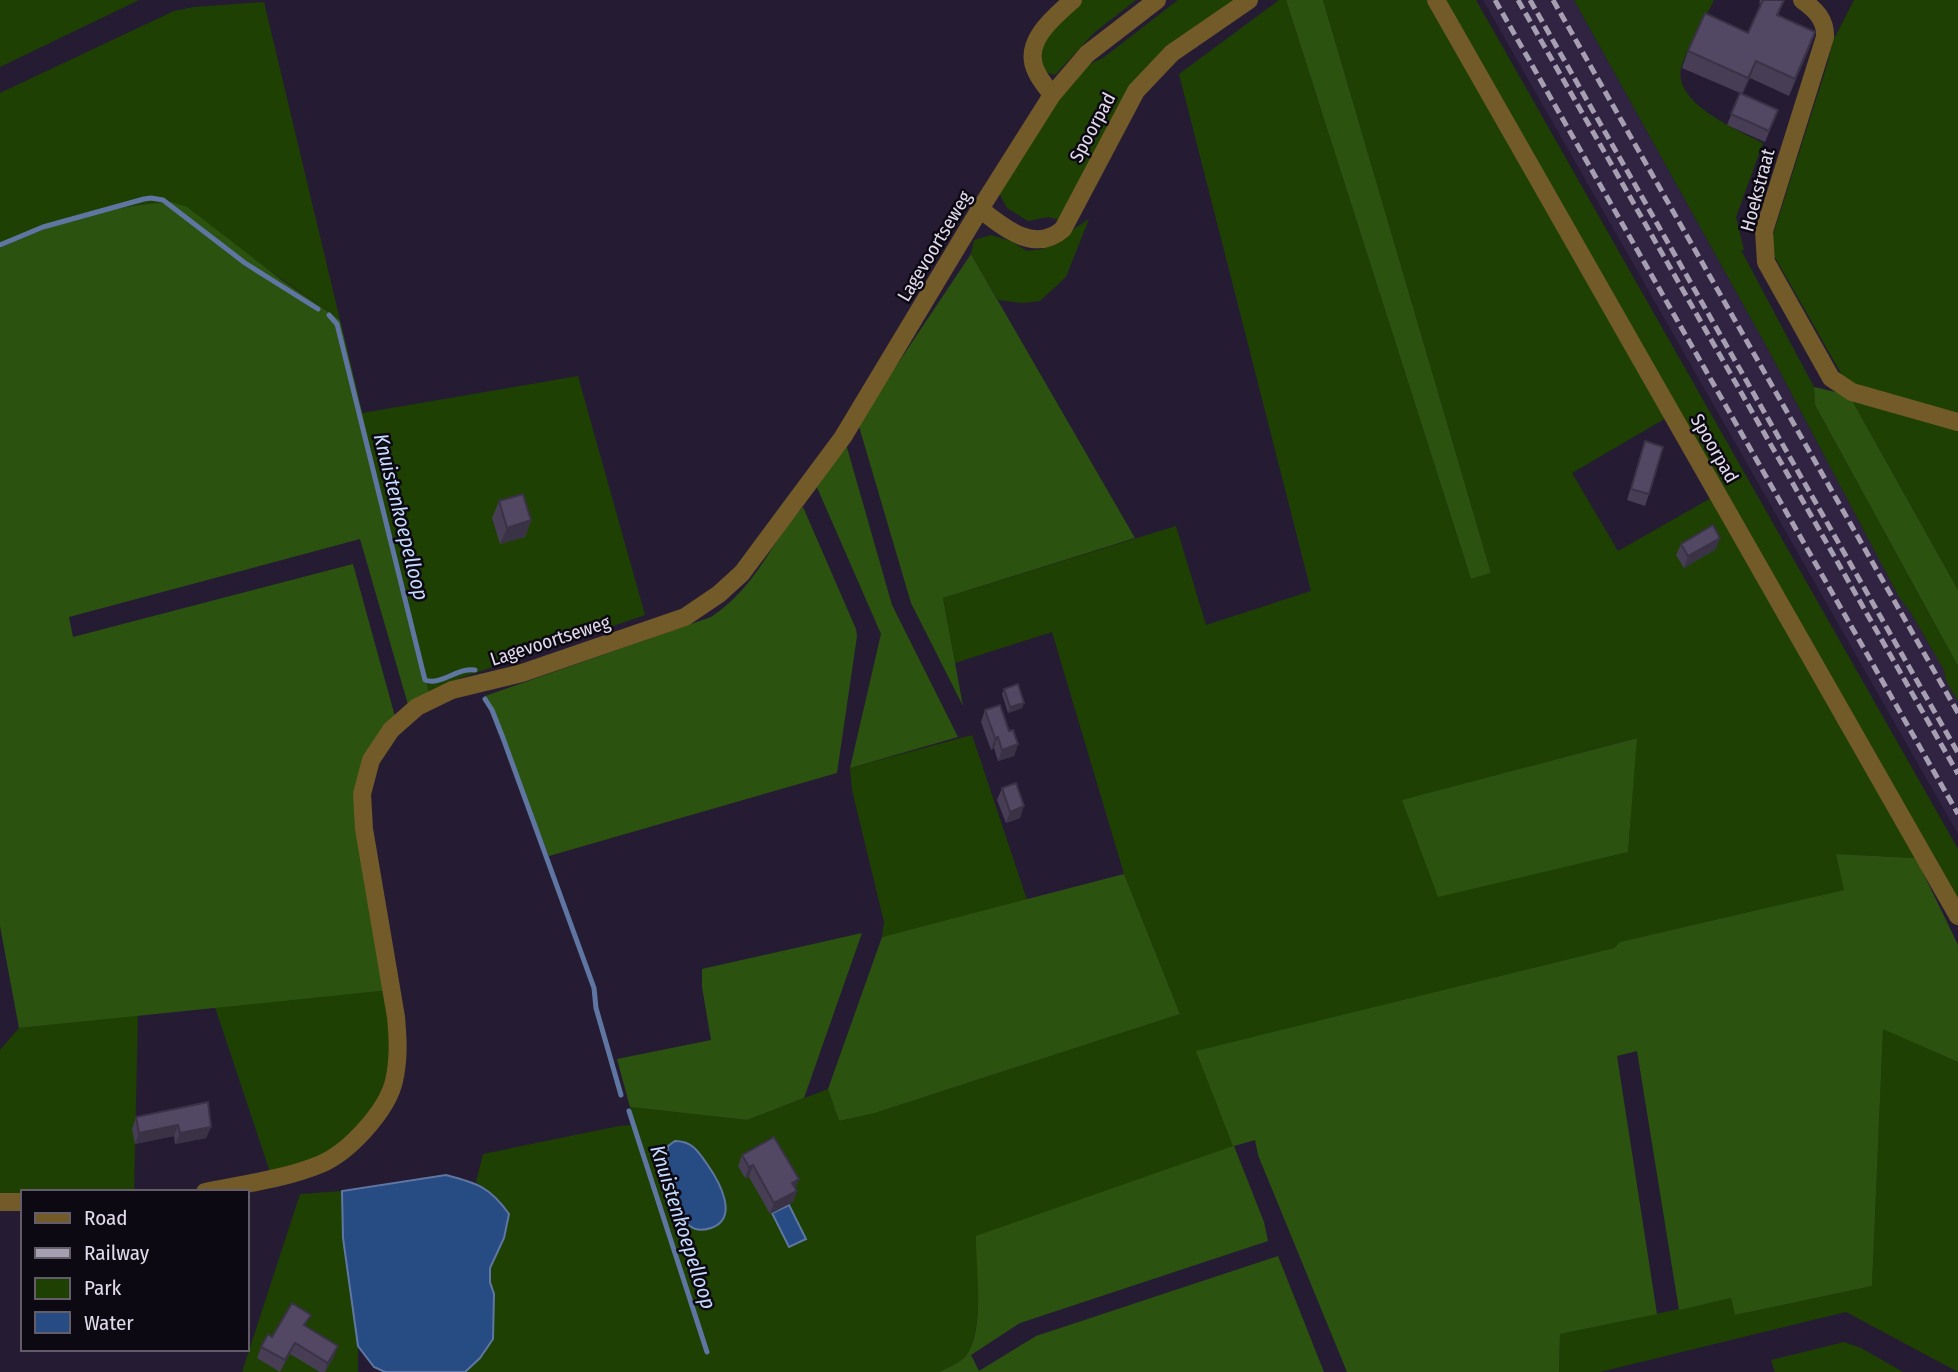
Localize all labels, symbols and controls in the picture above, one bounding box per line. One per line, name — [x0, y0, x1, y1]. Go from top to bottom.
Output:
street label: Spoorpad — [1065, 88, 1120, 166]
street label: Hoekstraat — [1735, 145, 1780, 234]
street label: Lagevoortseweg — [892, 187, 976, 306]
street label: Spoorpad — [1686, 410, 1743, 487]
water label: Knuistenkoepelloop — [368, 431, 434, 603]
street label: Lagevoortseweg — [487, 610, 613, 671]
water label: Knuistenkoepelloop — [644, 1142, 722, 1312]
legend — [21, 1190, 248, 1351]
text: Road — [84, 1205, 128, 1231]
text: Railway — [84, 1240, 150, 1266]
text: Park — [84, 1275, 122, 1301]
text: Water — [84, 1310, 134, 1336]

